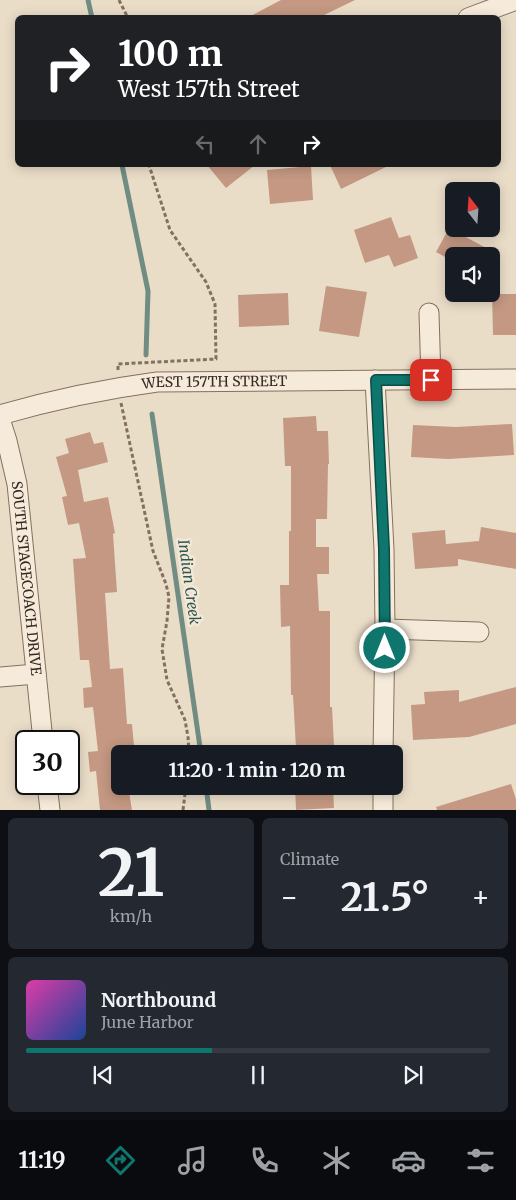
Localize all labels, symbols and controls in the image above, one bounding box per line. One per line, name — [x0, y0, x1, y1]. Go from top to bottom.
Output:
text: 100 m — [118, 32, 223, 76]
icon: right — [35, 35, 100, 100]
text: West 157th Street — [118, 75, 300, 103]
icon: left — [191, 130, 219, 158]
icon: ahead — [244, 130, 272, 158]
icon: right — [297, 130, 325, 158]
north arrow — [445, 182, 500, 238]
map controls — [445, 182, 500, 302]
button: sound — [445, 247, 500, 302]
pin — [410, 359, 452, 401]
icon: arrive — [417, 366, 445, 394]
street label: WEST 157TH STREET — [140, 372, 288, 393]
street label: SOUTH STAGECOACH DRIVE — [8, 480, 45, 676]
water label: Indian Creek — [174, 538, 205, 627]
position arrow — [358, 621, 410, 673]
speed limit sign: 30 — [15, 730, 80, 795]
text: 11:20 · 1 min · 120 m — [169, 758, 345, 782]
text: 21 — [98, 832, 164, 914]
text: Climate — [280, 849, 339, 869]
text: 21.5° — [341, 874, 429, 921]
text: − — [280, 879, 299, 915]
text: + — [471, 879, 490, 915]
text: km/h — [110, 906, 152, 926]
text: Northbound — [101, 988, 216, 1012]
text: June Harbor — [101, 1012, 194, 1032]
icon: previous — [89, 1061, 117, 1089]
icon: pause — [244, 1061, 272, 1089]
icon: next — [399, 1061, 427, 1089]
icon: directions — [103, 1143, 138, 1178]
icon: music — [175, 1143, 210, 1178]
icon: phone — [247, 1143, 282, 1178]
icon: climate — [319, 1143, 354, 1178]
icon: car — [391, 1143, 426, 1178]
icon: filters — [463, 1143, 498, 1178]
text: 11:19 — [18, 1146, 66, 1174]

